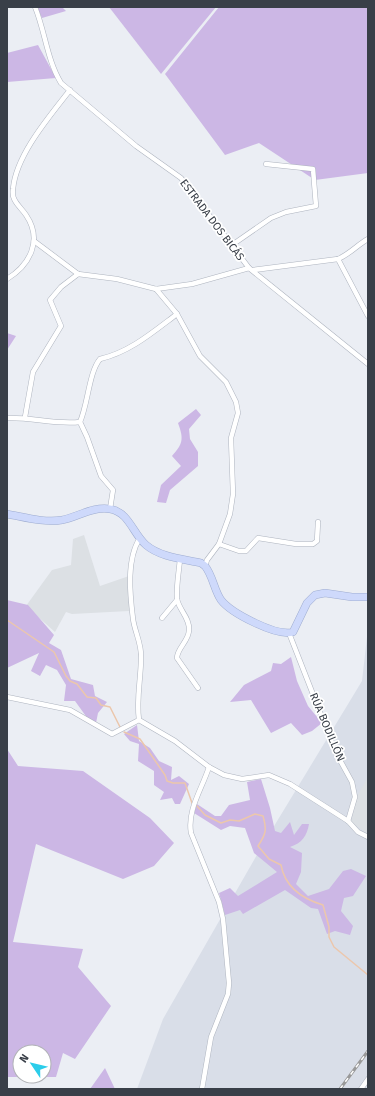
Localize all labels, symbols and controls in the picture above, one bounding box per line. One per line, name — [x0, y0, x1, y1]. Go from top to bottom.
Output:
street label: ESTRADA DOS BICÁS — [177, 176, 248, 263]
street label: RÚA BODILLÓN — [307, 690, 348, 763]
north arrow — [12, 1044, 52, 1084]
text: N — [17, 1052, 32, 1065]

